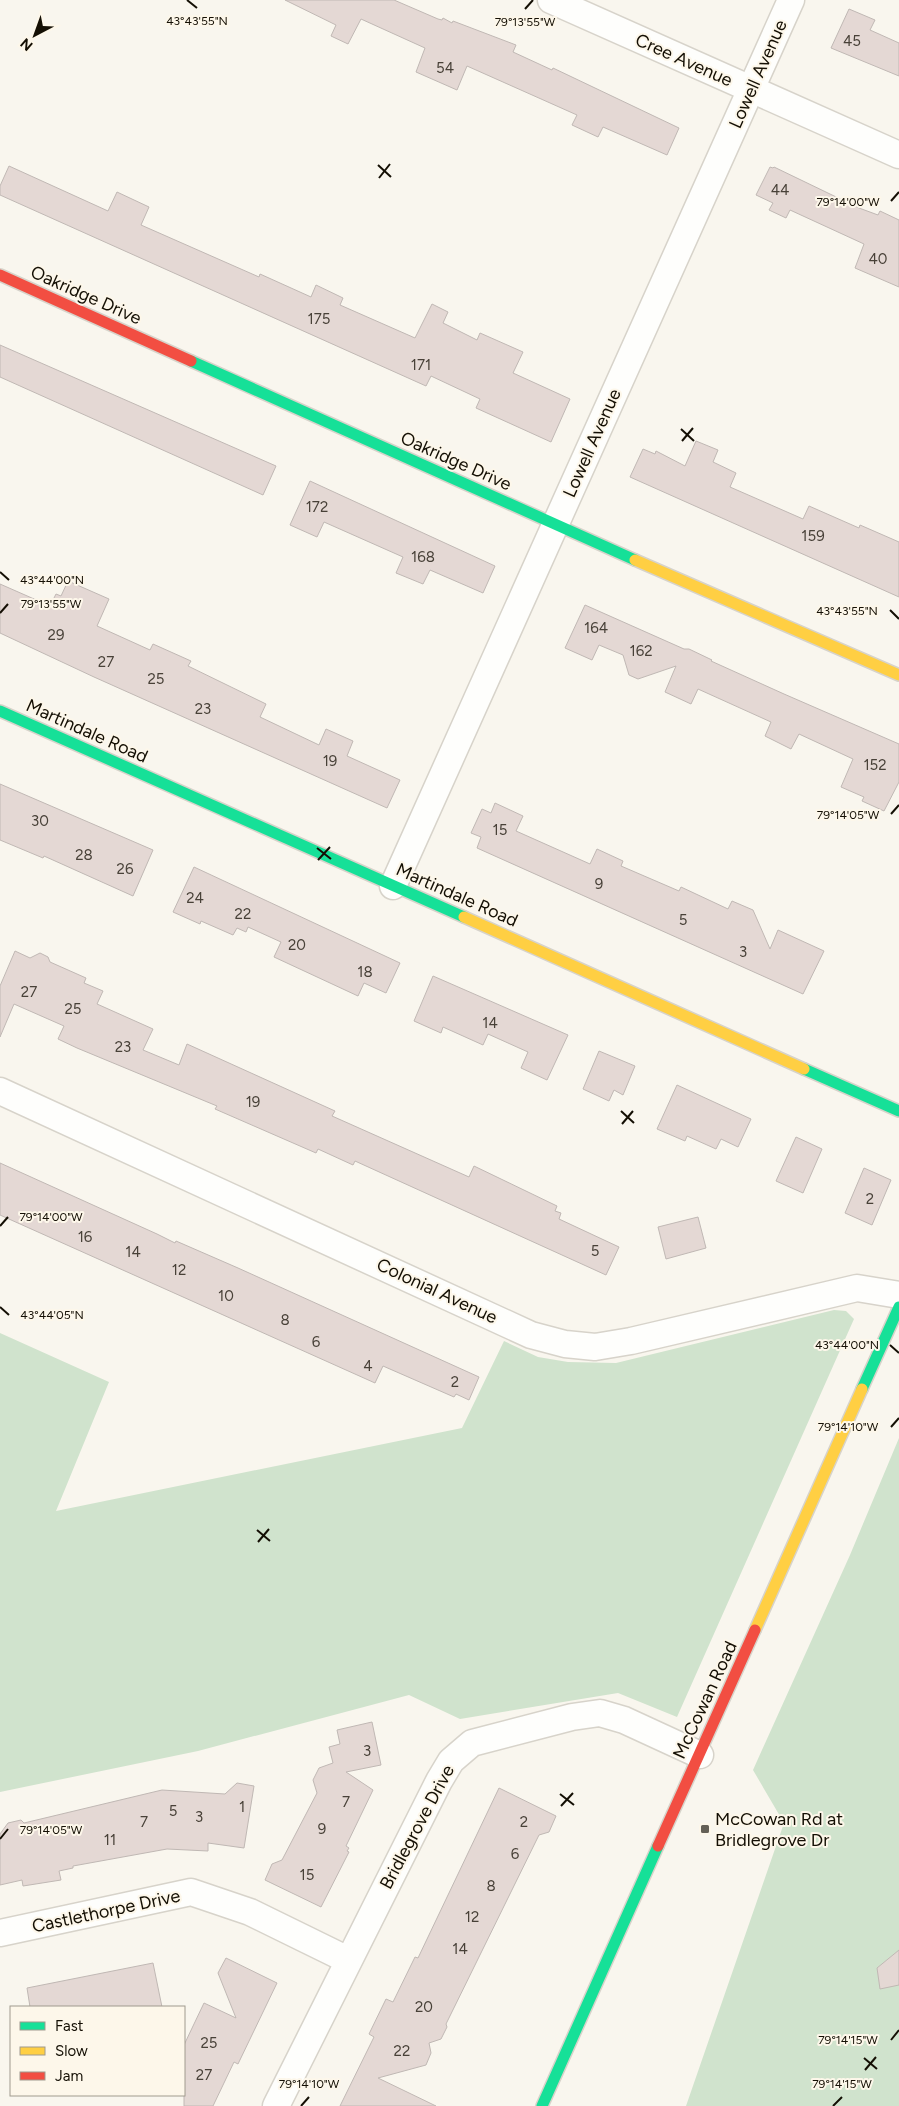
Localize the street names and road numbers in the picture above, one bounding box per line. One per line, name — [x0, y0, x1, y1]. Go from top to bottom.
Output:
street label: Lowell Avenue — [724, 16, 792, 132]
street label: Cree Avenue — [632, 29, 736, 91]
street label: Oakridge Drive — [27, 261, 145, 329]
street label: Lowell Avenue — [558, 385, 626, 501]
street label: Oakridge Drive — [397, 427, 515, 495]
street label: Martindale Road — [23, 694, 151, 768]
street label: Martindale Road — [393, 858, 521, 932]
street label: Colonial Avenue — [373, 1253, 501, 1329]
street label: McCowan Road — [668, 1638, 742, 1762]
street label: Bridlegrove Drive — [375, 1761, 459, 1893]
street label: Castlethorpe Drive — [30, 1885, 182, 1937]

